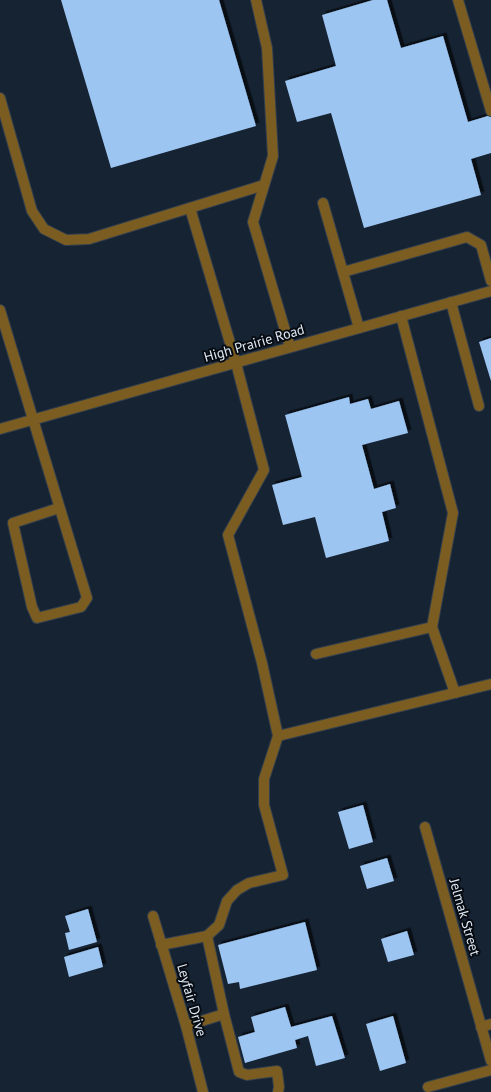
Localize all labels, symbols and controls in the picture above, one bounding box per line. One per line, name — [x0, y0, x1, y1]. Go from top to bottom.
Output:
street label: High Prairie Road — [202, 320, 306, 366]
street label: Jelmak Street — [445, 875, 485, 958]
street label: Leyfair Drive — [173, 962, 211, 1038]

